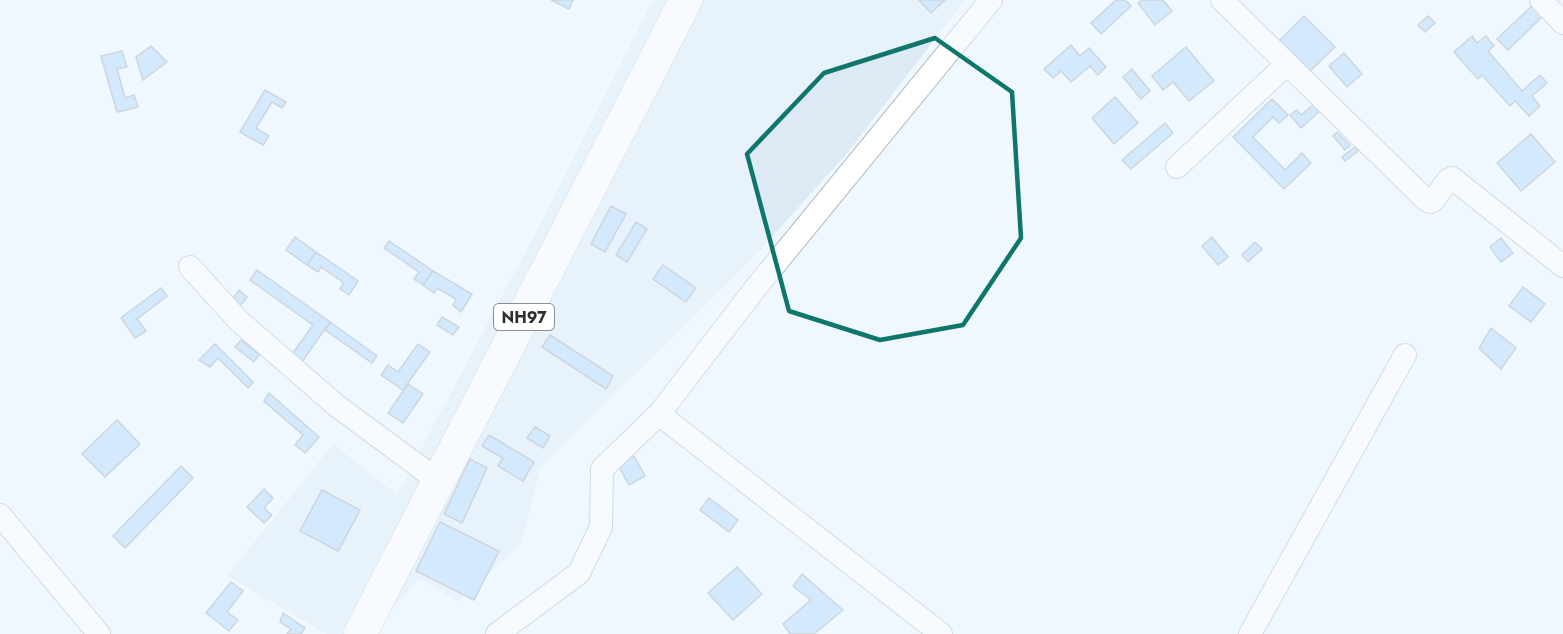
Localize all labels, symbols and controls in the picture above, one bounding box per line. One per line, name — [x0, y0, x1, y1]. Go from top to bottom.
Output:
road number: NH97 — [494, 304, 554, 330]

